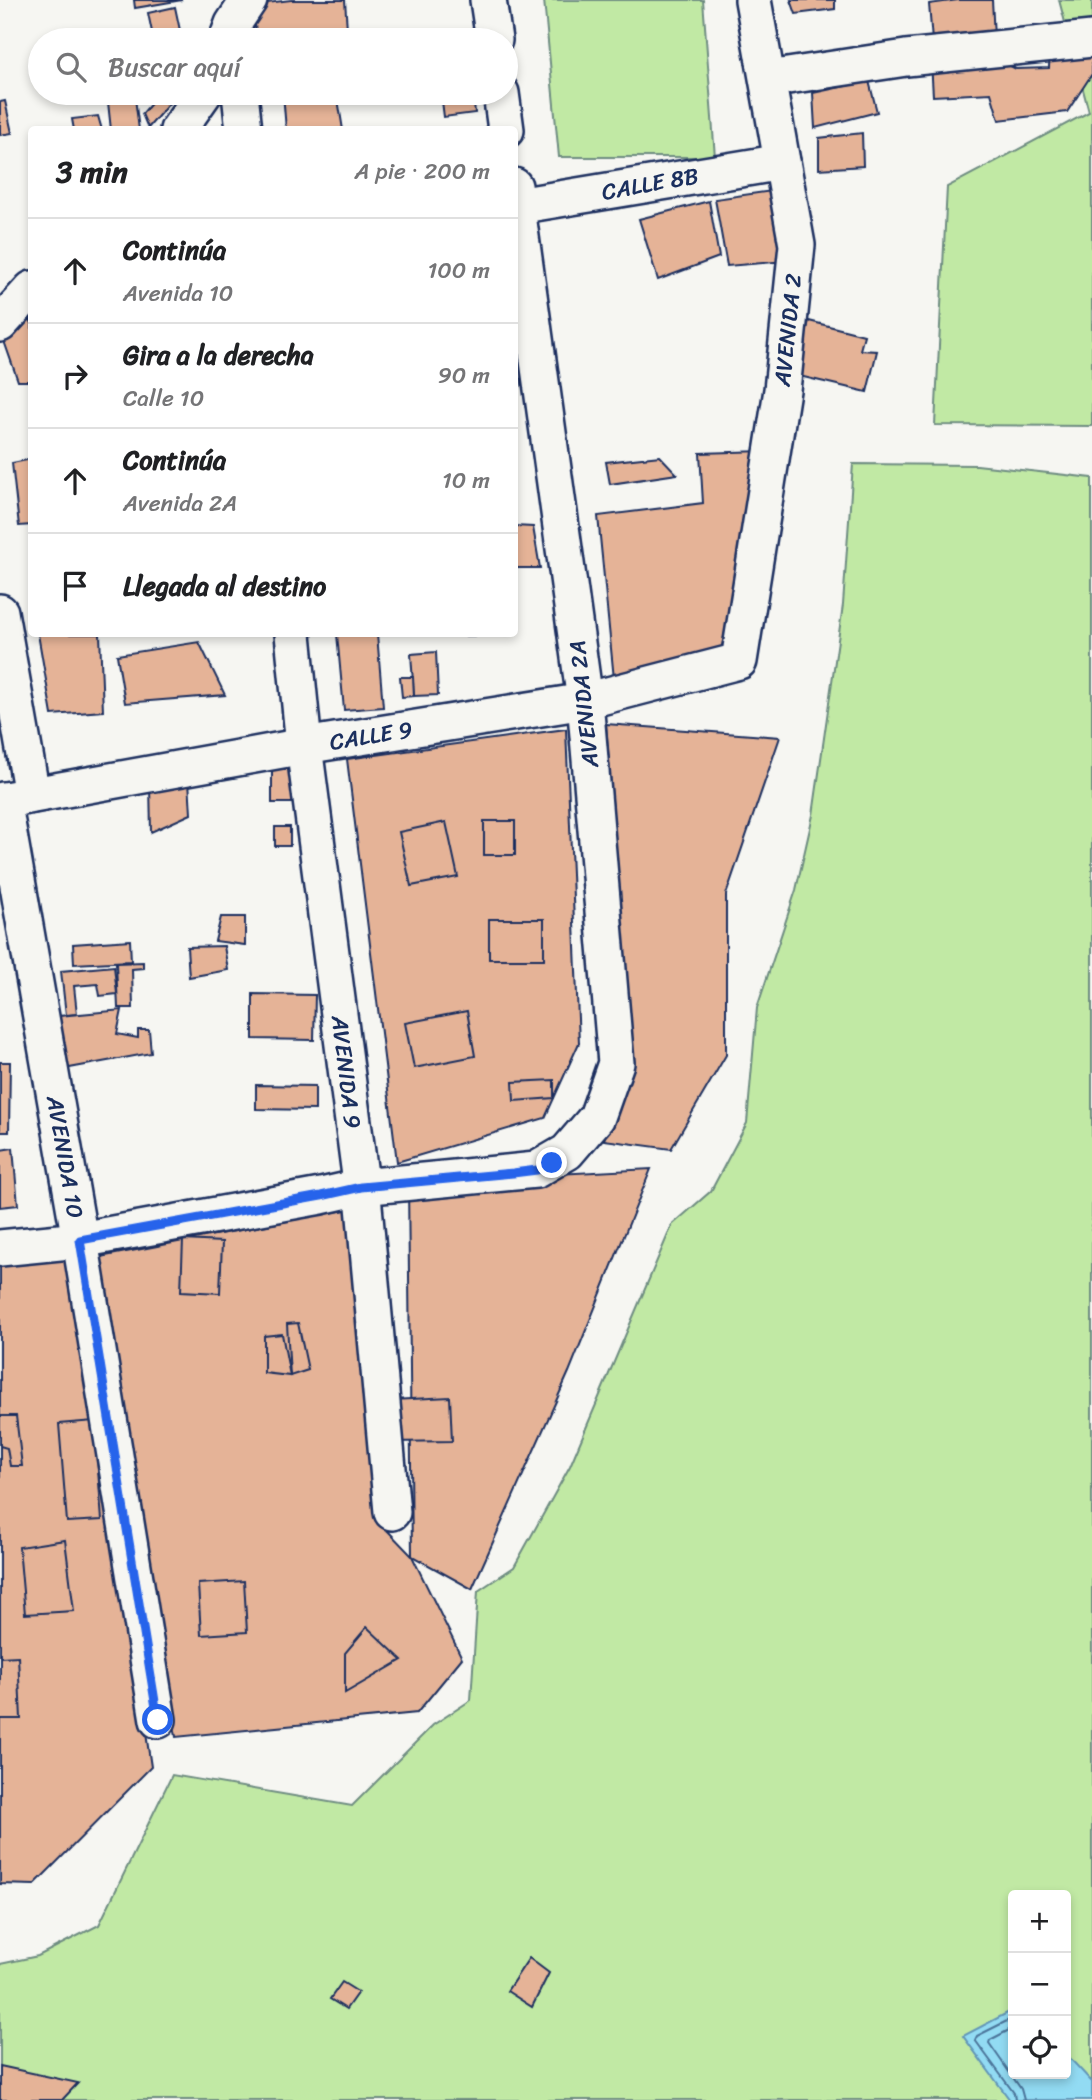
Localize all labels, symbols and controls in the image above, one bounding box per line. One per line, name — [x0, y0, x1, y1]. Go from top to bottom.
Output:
search box — [28, 28, 518, 105]
text: Buscar aquí — [108, 44, 241, 90]
icon: search — [52, 48, 90, 86]
text: 3 min — [56, 145, 128, 199]
text: A pie · 200 m — [355, 151, 490, 192]
street label: CALLE 8B — [598, 155, 702, 213]
text: Continúa — [123, 227, 226, 273]
text: 100 m — [427, 250, 490, 291]
icon: ahead — [56, 252, 94, 290]
street label: AVENIDA 2 — [762, 272, 814, 389]
text: Avenida 10 — [123, 273, 233, 314]
text: Gira a la derecha — [123, 332, 314, 378]
text: 90 m — [438, 355, 490, 396]
icon: right — [56, 357, 94, 395]
text: Calle 10 — [123, 378, 204, 419]
text: Continúa — [123, 437, 226, 483]
text: 10 m — [442, 460, 490, 501]
icon: ahead — [56, 462, 94, 500]
text: Avenida 2A — [123, 483, 237, 524]
text: Llegada al destino — [123, 563, 326, 609]
icon: arrive — [56, 567, 94, 605]
street label: AVENIDA 2A — [557, 638, 611, 771]
street label: CALLE 9 — [327, 709, 415, 763]
street label: AVENIDA 9 — [319, 1012, 373, 1131]
street label: AVENIDA 10 — [34, 1091, 96, 1222]
route end — [536, 1147, 567, 1178]
route start — [142, 1704, 173, 1735]
map controls — [1008, 1890, 1071, 2079]
button: + — [1008, 1890, 1071, 1953]
button: − — [1008, 1953, 1071, 2016]
button: locate — [1008, 2016, 1071, 2079]

